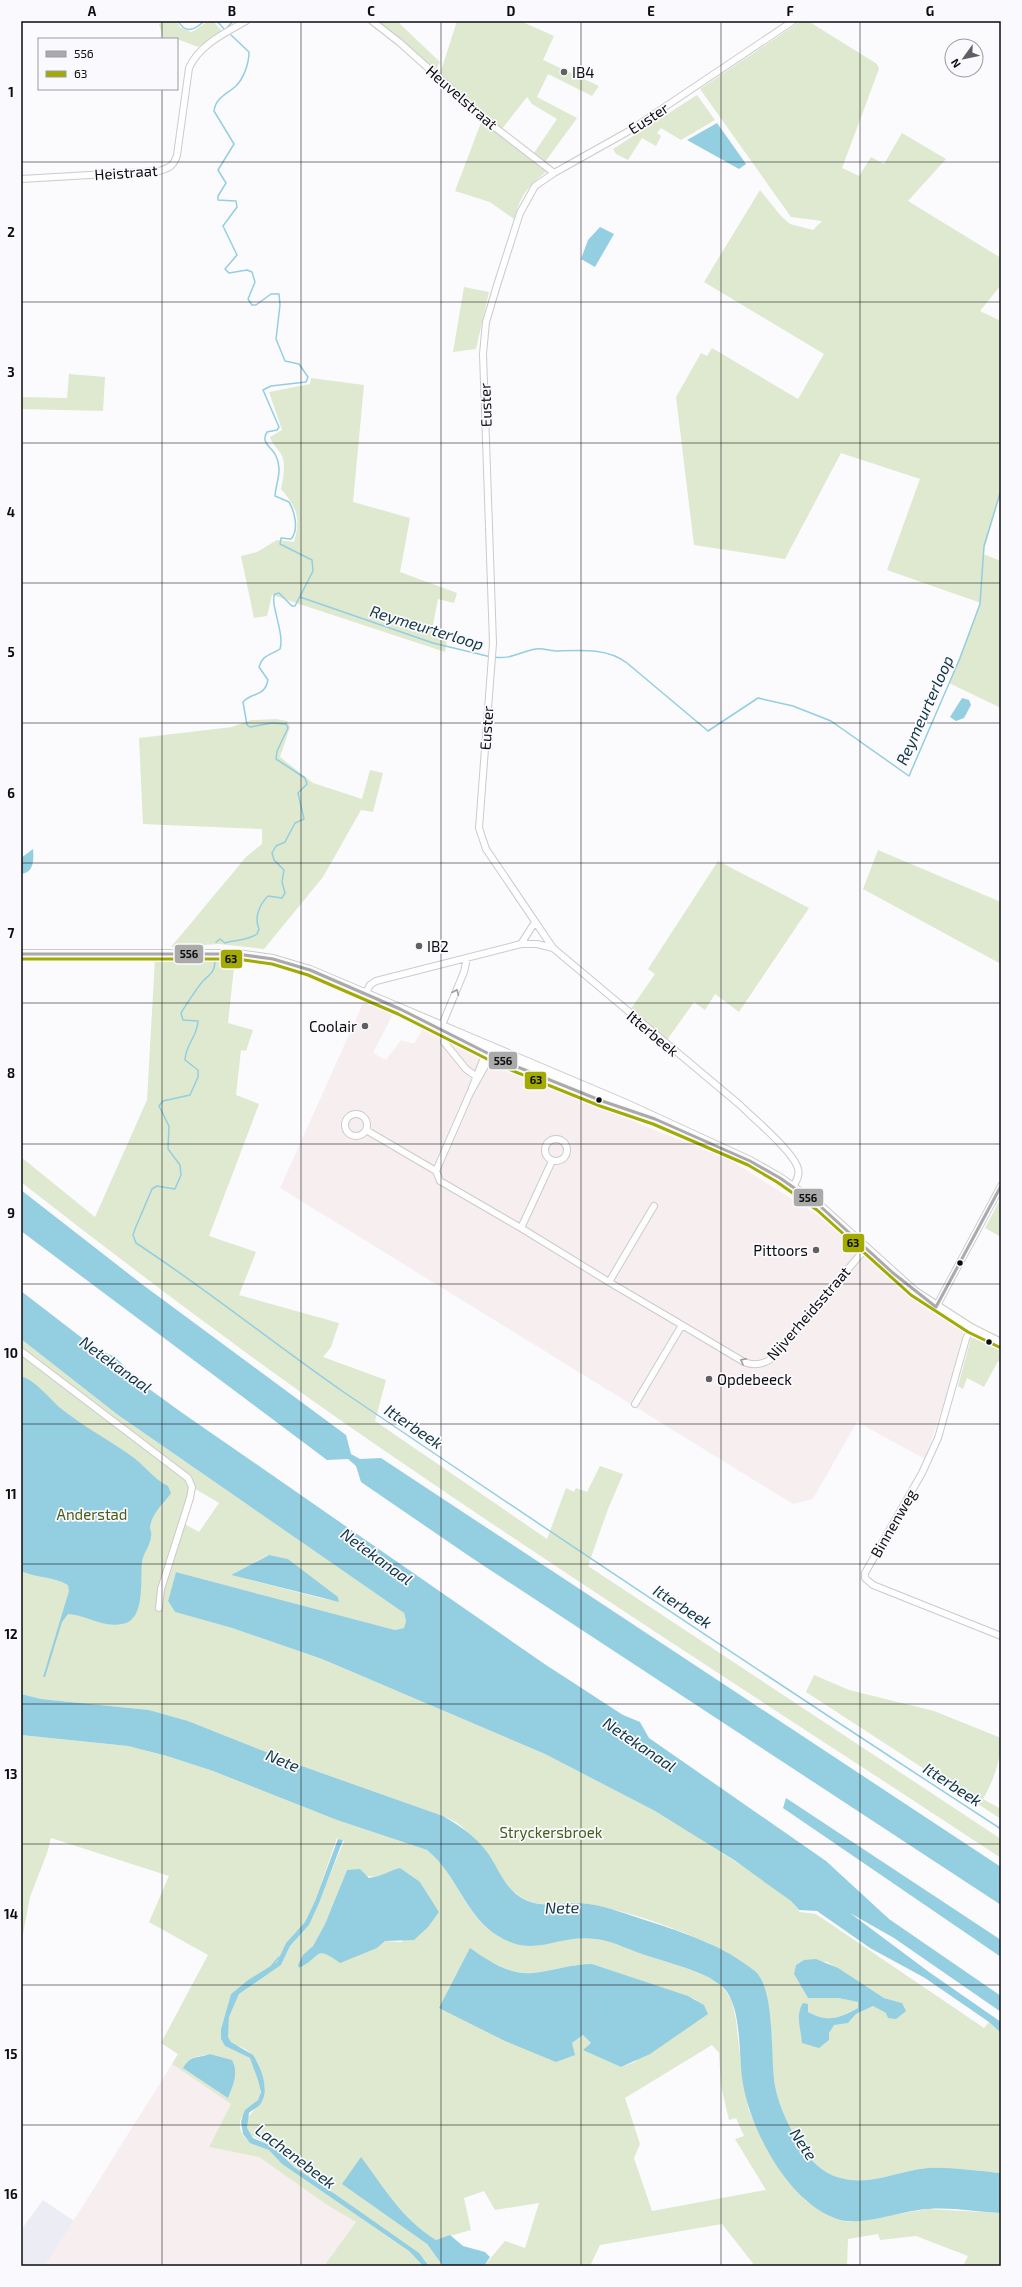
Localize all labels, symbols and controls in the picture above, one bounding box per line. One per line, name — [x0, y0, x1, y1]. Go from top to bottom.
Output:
text: A — [88, 3, 97, 19]
text: B — [228, 3, 236, 19]
text: C — [367, 3, 375, 19]
text: D — [507, 3, 516, 19]
text: E — [647, 3, 655, 19]
text: F — [786, 3, 794, 19]
text: G — [926, 3, 934, 19]
legend — [38, 38, 178, 90]
north arrow — [944, 38, 984, 78]
text: 556 — [74, 46, 94, 60]
text: N — [948, 57, 963, 71]
street label: Heuvelstraat — [423, 61, 502, 133]
place label: IB4 — [572, 63, 594, 81]
text: 63 — [74, 66, 88, 80]
marker: IB4 — [559, 67, 569, 77]
text: 1 — [8, 84, 14, 100]
street label: Euster — [624, 98, 672, 138]
street label: Heistraat — [94, 161, 158, 183]
text: 2 — [7, 224, 15, 240]
text: 3 — [7, 364, 15, 380]
street label: Euster — [475, 383, 495, 427]
text: 4 — [7, 504, 15, 520]
water label: Reymeurterloop — [368, 601, 486, 654]
text: 5 — [7, 644, 15, 660]
water label: Reymeurterloop — [891, 652, 958, 768]
street label: Euster — [475, 705, 497, 751]
text: 6 — [7, 785, 15, 801]
text: 7 — [8, 925, 15, 941]
place label: IB2 — [427, 937, 449, 955]
marker: IB2 — [414, 941, 424, 951]
line badge: 556 — [174, 944, 204, 964]
text: 556 — [180, 947, 199, 960]
line badge: 63 — [220, 949, 243, 969]
text: 63 — [225, 952, 237, 965]
one-way arrow — [451, 989, 459, 996]
street label: Itterbeek — [624, 1006, 683, 1060]
place label: Coolair — [309, 1017, 357, 1035]
marker: Coolair — [360, 1021, 370, 1031]
line badge: 556 — [488, 1051, 518, 1070]
text: 556 — [494, 1054, 513, 1067]
text: 8 — [7, 1065, 15, 1081]
line badge: 63 — [524, 1071, 547, 1090]
text: 63 — [530, 1073, 542, 1086]
unlabelled marker — [594, 1095, 604, 1105]
line badge: 556 — [793, 1188, 824, 1207]
text: 556 — [799, 1191, 818, 1204]
text: 9 — [7, 1205, 15, 1221]
line badge: 63 — [842, 1233, 865, 1253]
text: 63 — [847, 1236, 859, 1249]
place label: Pittoors — [753, 1241, 808, 1259]
marker: Pittoors — [811, 1245, 821, 1255]
unlabelled marker — [955, 1258, 965, 1268]
street label: Nijverheidsstraat — [762, 1262, 855, 1364]
water label: Netekanaal — [76, 1332, 156, 1396]
unlabelled marker — [984, 1337, 994, 1347]
text: 10 — [4, 1345, 18, 1361]
one-way arrow — [740, 1358, 748, 1366]
place label: Opdebeeck — [717, 1370, 792, 1388]
marker: Opdebeeck — [704, 1374, 714, 1384]
water label: Itterbeek — [381, 1400, 447, 1452]
street label: Binnenweg — [866, 1485, 920, 1560]
text: 11 — [5, 1486, 17, 1502]
park label: Anderstad — [57, 1505, 127, 1523]
water label: Netekanaal — [337, 1524, 417, 1588]
water label: Itterbeek — [650, 1580, 716, 1632]
text: 12 — [4, 1626, 18, 1642]
water label: Netekanaal — [600, 1713, 680, 1775]
water label: Nete — [263, 1745, 303, 1776]
water label: Itterbeek — [920, 1758, 986, 1810]
text: 13 — [5, 1766, 18, 1782]
park label: Stryckersbroek — [500, 1823, 603, 1841]
water label: Nete — [545, 1897, 580, 1917]
text: 14 — [4, 1906, 18, 1922]
text: 15 — [5, 2046, 17, 2062]
water label: Lachenebeek — [252, 2120, 340, 2192]
water label: Nete — [786, 2124, 822, 2164]
text: 16 — [4, 2186, 18, 2202]

